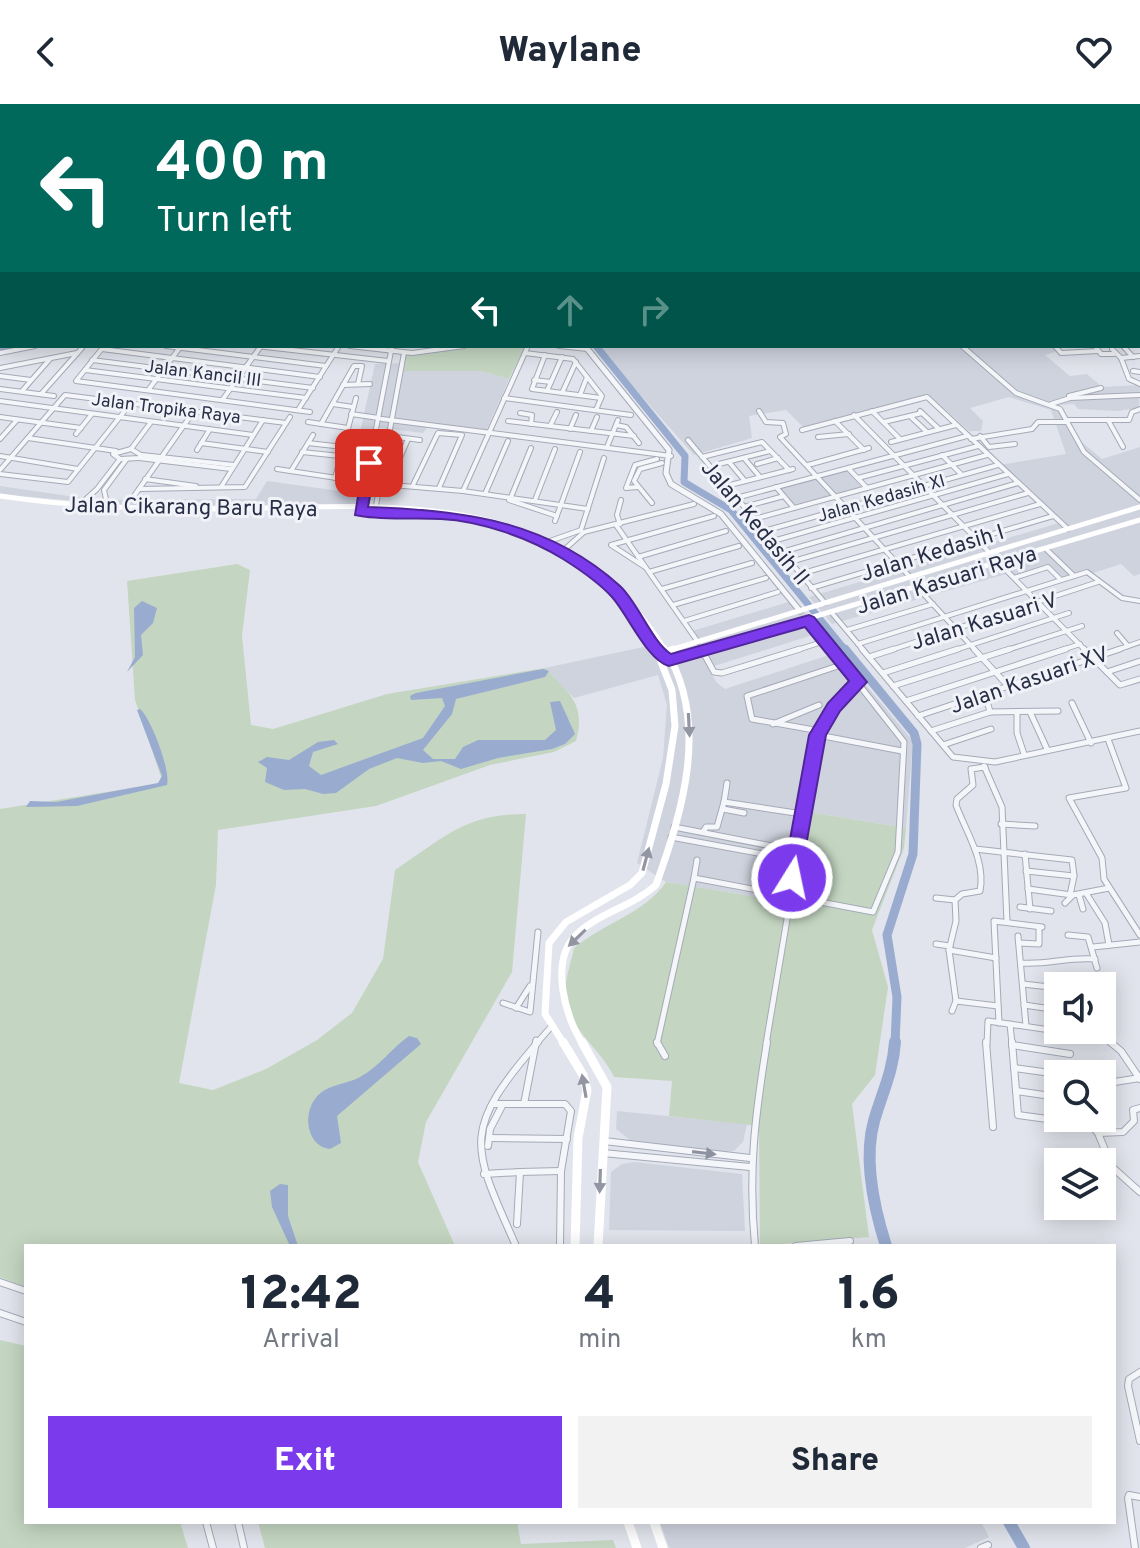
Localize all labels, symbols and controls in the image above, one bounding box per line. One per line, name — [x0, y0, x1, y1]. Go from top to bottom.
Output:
text: Waylane — [498, 29, 642, 75]
icon: back — [24, 30, 68, 74]
icon: heart — [1072, 30, 1116, 74]
text: 400 m — [156, 130, 329, 200]
icon: left — [24, 136, 128, 240]
text: Turn left — [156, 199, 293, 245]
icon: left — [464, 288, 508, 332]
icon: ahead — [548, 288, 592, 332]
icon: right — [632, 288, 676, 332]
street label: Jalan Kancil III — [143, 356, 263, 393]
street label: Jalan Tropika Raya — [90, 389, 242, 430]
pin — [335, 429, 403, 497]
icon: arrive — [347, 441, 391, 485]
street label: Jalan Kedasih II — [694, 456, 814, 592]
street label: Jalan Kedasih XI — [815, 470, 948, 529]
street label: Jalan Cikarang Baru Raya — [64, 493, 318, 524]
street label: Jalan Kedasih I — [858, 520, 1008, 589]
street label: Jalan Kasuari Raya — [853, 541, 1040, 622]
street label: Jalan Kasuari V — [908, 587, 1061, 657]
street label: Jalan Kasuari XV — [947, 642, 1113, 721]
one-way arrow — [683, 713, 696, 738]
position arrow — [750, 836, 834, 920]
one-way arrow — [640, 847, 653, 871]
one-way arrow — [568, 928, 587, 947]
map controls — [1044, 972, 1116, 1220]
button: sound — [1044, 972, 1116, 1044]
button: search — [1044, 1060, 1116, 1132]
one-way arrow — [577, 1073, 589, 1098]
one-way arrow — [692, 1146, 717, 1159]
button: layers — [1044, 1148, 1116, 1220]
one-way arrow — [594, 1169, 607, 1194]
text: 12:42 — [240, 1266, 362, 1326]
text: 4 — [584, 1266, 615, 1326]
text: 1.6 — [838, 1266, 900, 1326]
text: Arrival — [262, 1324, 340, 1357]
text: min — [578, 1324, 621, 1357]
text: km — [851, 1324, 887, 1357]
button: Exit — [48, 1416, 562, 1508]
button: Share — [578, 1416, 1092, 1508]

